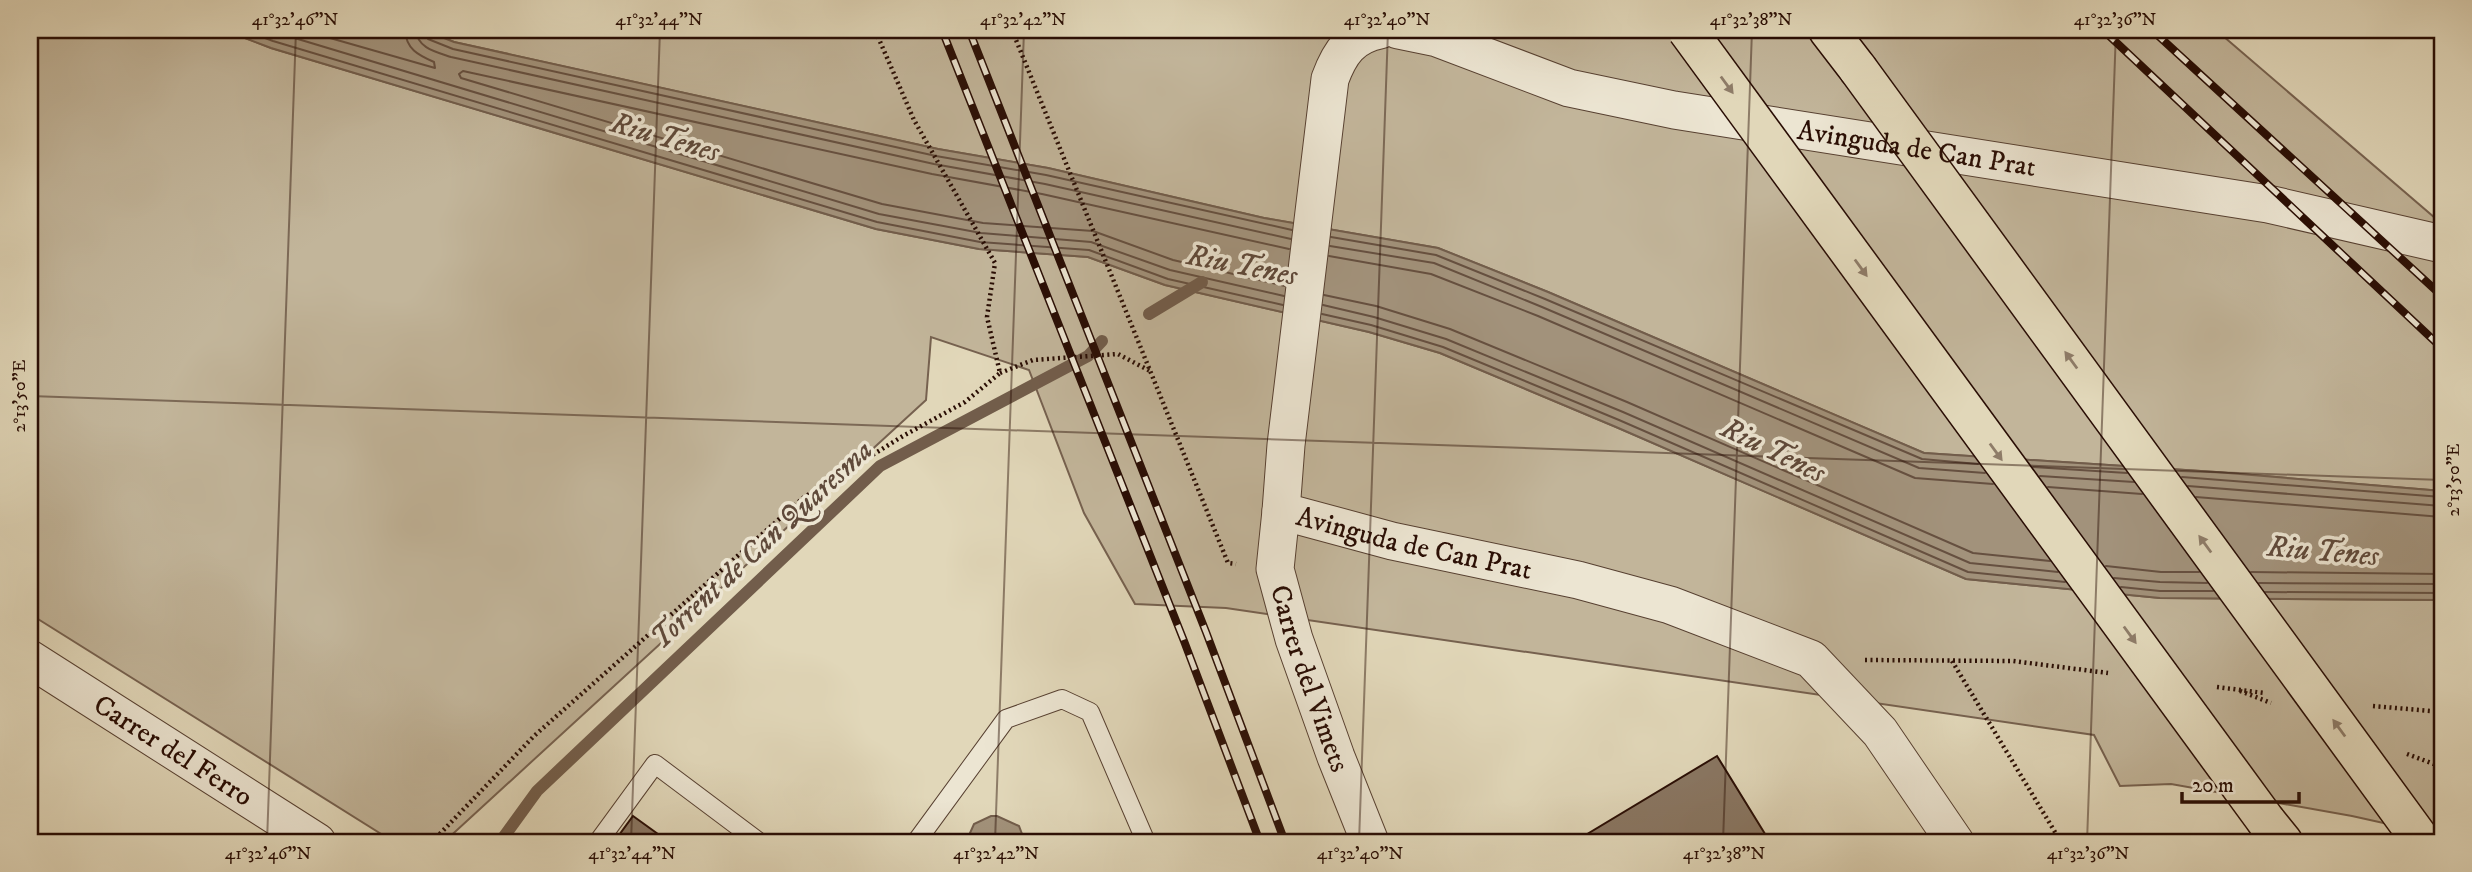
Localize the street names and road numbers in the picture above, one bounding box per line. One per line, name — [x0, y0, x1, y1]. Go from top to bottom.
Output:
street label: Avinguda de Can Prat — [1795, 112, 2038, 185]
street label: Avinguda de Can Prat — [1293, 498, 1535, 587]
street label: Carrer del Vimets — [1263, 581, 1358, 777]
street label: Carrer del Ferro — [87, 687, 259, 814]

